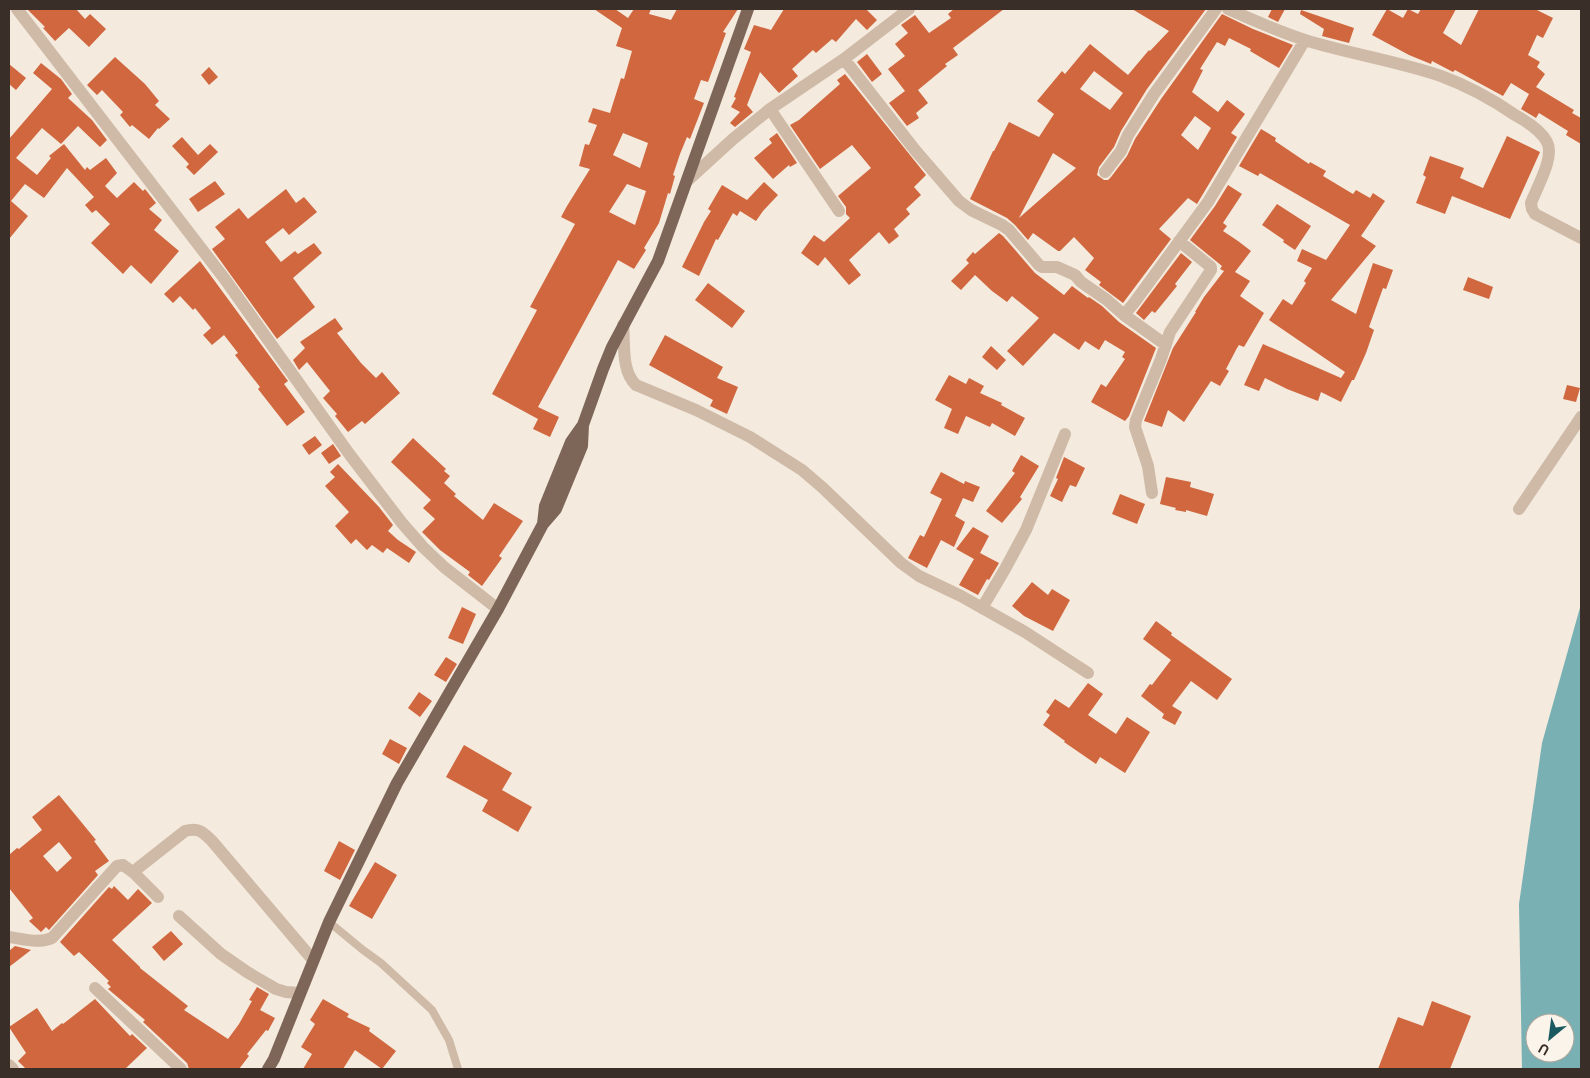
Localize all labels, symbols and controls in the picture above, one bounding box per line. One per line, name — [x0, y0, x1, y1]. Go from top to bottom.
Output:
north arrow — [1525, 1013, 1575, 1063]
text: U — [1536, 1039, 1552, 1059]

